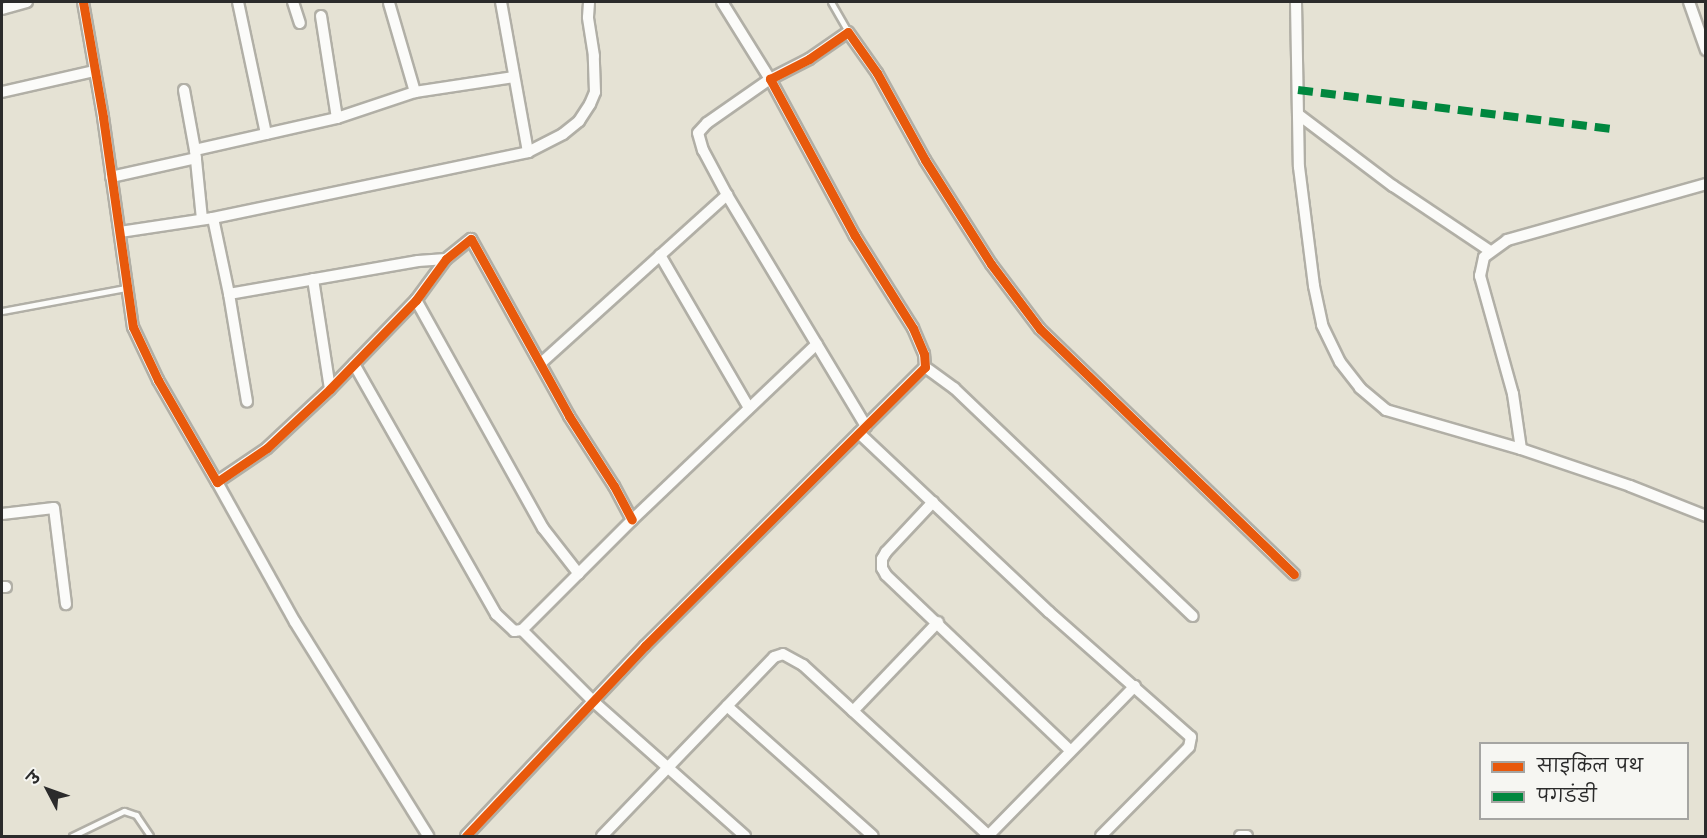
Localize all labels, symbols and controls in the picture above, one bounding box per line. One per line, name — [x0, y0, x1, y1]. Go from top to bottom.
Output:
legend — [1479, 742, 1689, 820]
text: साइकिल पथ — [1537, 754, 1643, 779]
north arrow — [18, 760, 78, 820]
text: उ — [23, 767, 46, 789]
text: पगडंडी — [1537, 784, 1597, 809]

